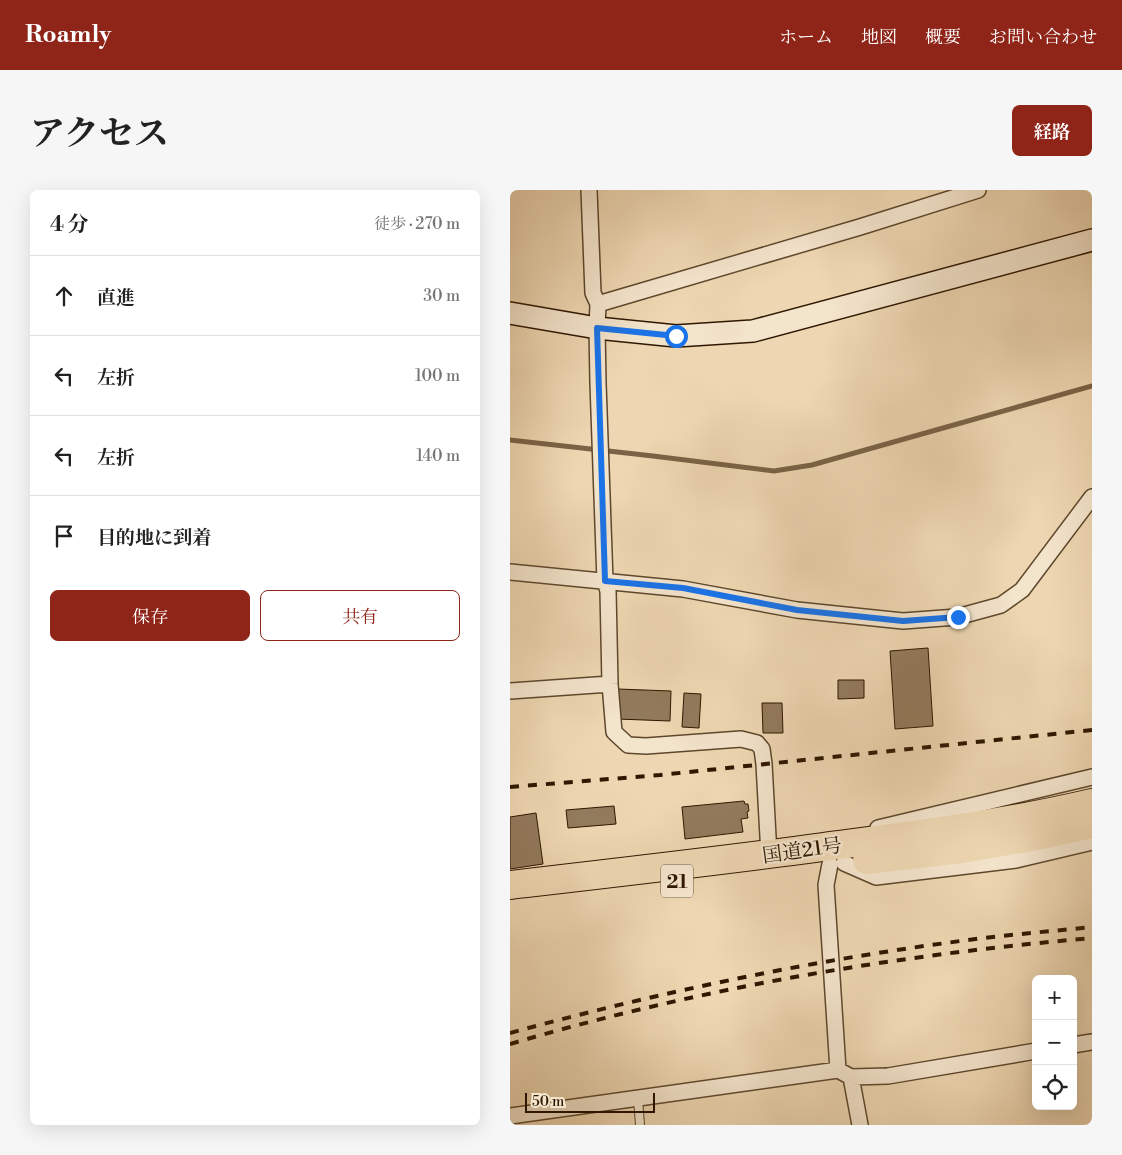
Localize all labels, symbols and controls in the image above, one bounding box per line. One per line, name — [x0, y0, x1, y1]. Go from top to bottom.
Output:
text: Roamly — [25, 20, 111, 50]
text: ホーム — [779, 26, 833, 49]
text: 地図 — [861, 26, 897, 49]
text: 概要 — [925, 26, 961, 49]
text: お問い合わせ — [989, 26, 1097, 49]
button: 経路 — [1012, 105, 1092, 156]
text: アクセス — [30, 113, 169, 156]
text: 4 分 — [50, 212, 88, 238]
text: 徒歩 · 270 m — [374, 214, 460, 234]
icon: ahead — [50, 282, 78, 310]
text: 直進 — [97, 286, 135, 310]
text: 30 m — [423, 286, 460, 306]
route start — [665, 325, 688, 348]
icon: left — [50, 362, 78, 390]
text: 左折 — [97, 366, 135, 390]
text: 100 m — [415, 366, 460, 386]
icon: left — [50, 442, 78, 470]
text: 左折 — [97, 446, 135, 470]
text: 140 m — [416, 446, 460, 466]
icon: arrive — [50, 522, 78, 550]
text: 目的地に到着 — [97, 526, 211, 550]
button: 保存 — [50, 590, 250, 641]
button: 共有 — [260, 590, 460, 641]
route end — [947, 606, 970, 629]
street label: 国道21号 — [761, 834, 844, 869]
road number: 21 — [661, 864, 693, 898]
map controls — [1032, 975, 1077, 1110]
button: + — [1032, 975, 1077, 1020]
button: − — [1032, 1020, 1077, 1065]
button: locate — [1032, 1065, 1077, 1110]
scale bar — [525, 1090, 655, 1113]
text: 50 m — [532, 1093, 564, 1111]

